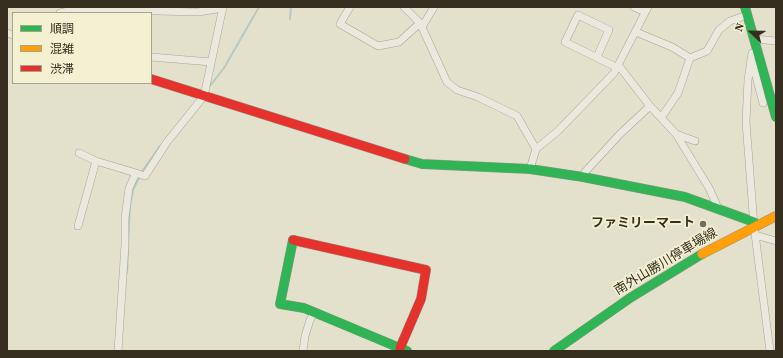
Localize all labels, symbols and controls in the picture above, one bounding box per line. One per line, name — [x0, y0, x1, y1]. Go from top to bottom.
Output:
legend — [12, 12, 152, 84]
north arrow — [731, 12, 771, 52]
text: 順調 — [50, 21, 74, 37]
text: N — [731, 21, 748, 34]
text: 混雑 — [50, 41, 74, 57]
text: 渋滞 — [50, 61, 74, 77]
place label: ファミリーマート — [591, 216, 695, 232]
marker: ファミリーマート — [698, 219, 708, 229]
street label: 南外山勝川停車場線 — [612, 225, 720, 299]

